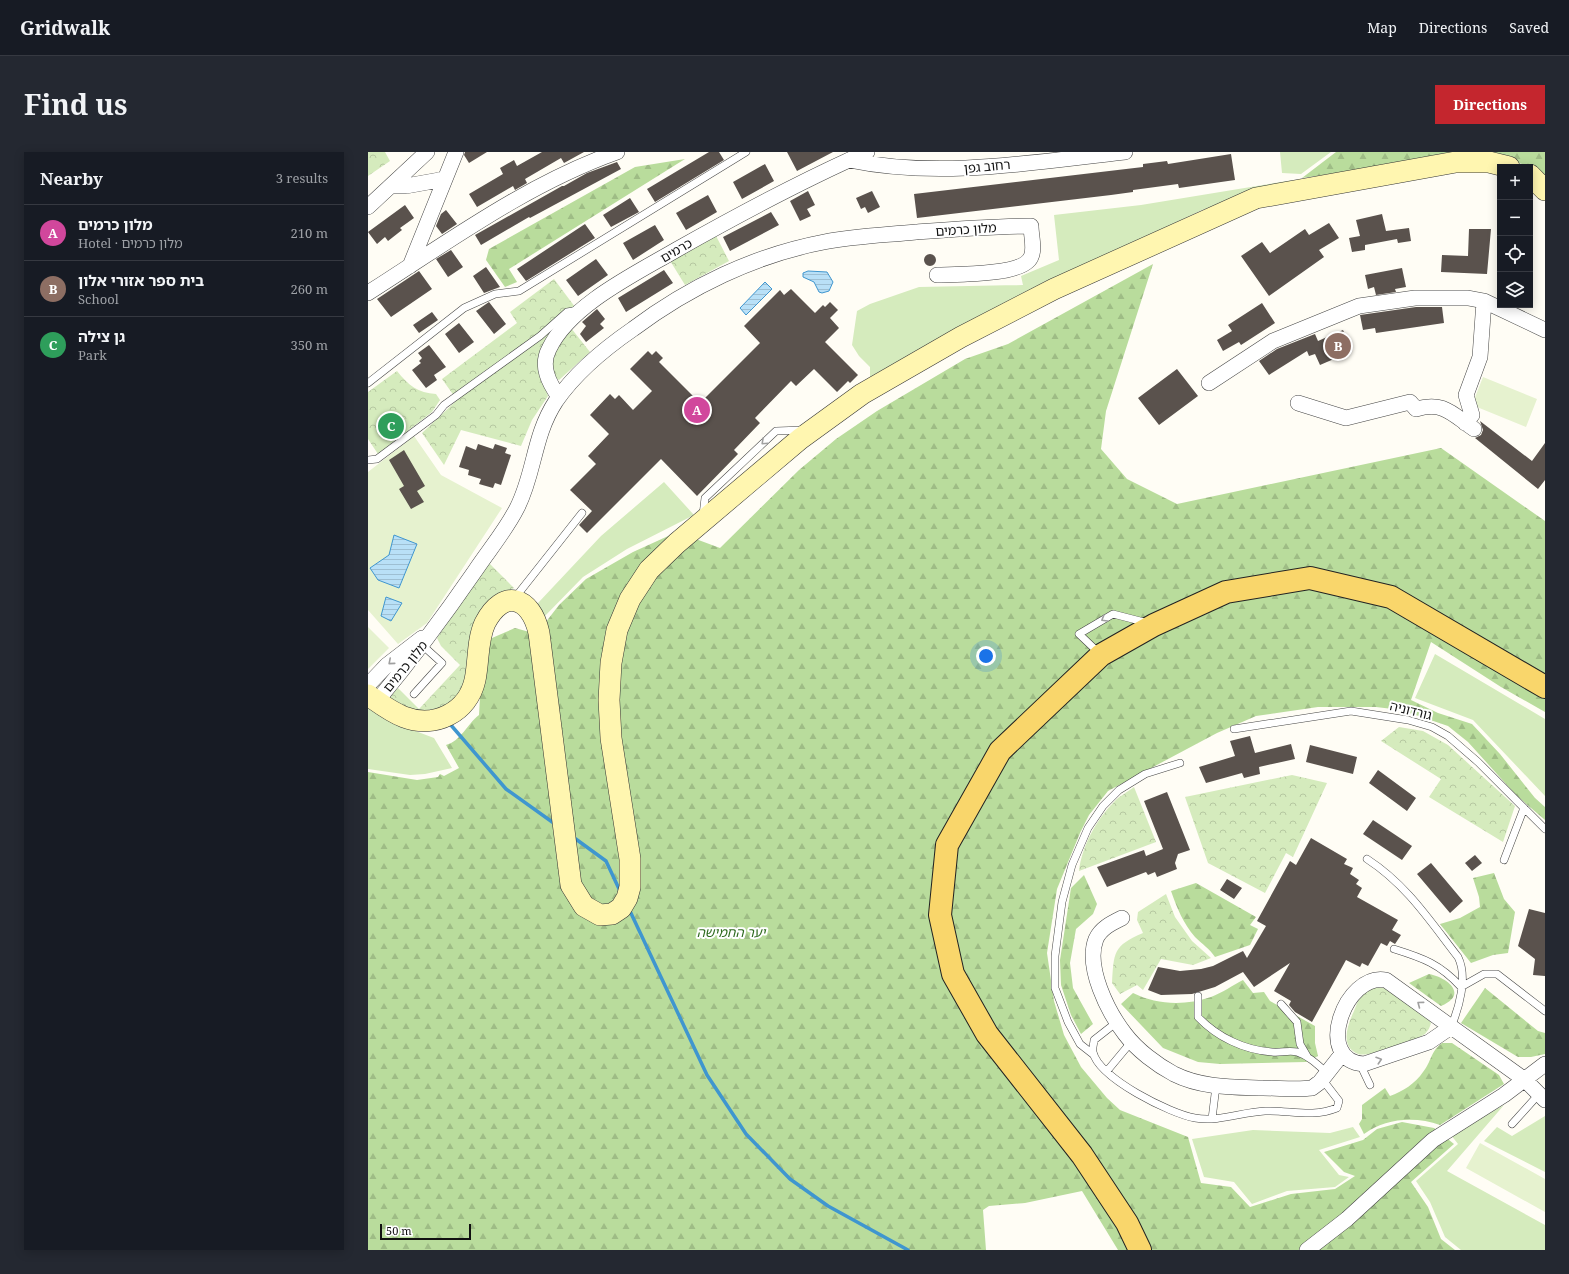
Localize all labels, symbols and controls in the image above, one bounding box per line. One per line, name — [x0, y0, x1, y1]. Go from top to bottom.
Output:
text: Gridwalk — [20, 15, 110, 41]
text: Map — [1367, 18, 1397, 37]
text: Directions — [1419, 18, 1487, 37]
text: Saved — [1509, 18, 1549, 37]
text: Find us — [24, 85, 128, 123]
button: Directions — [1435, 85, 1545, 124]
street label: רחוב גפן — [963, 155, 1011, 177]
map controls — [1497, 164, 1533, 308]
button: + — [1497, 164, 1533, 200]
text: Nearby — [40, 167, 103, 190]
text: 3 results — [276, 169, 328, 187]
button: − — [1497, 200, 1533, 236]
text: מלון כרמים — [78, 214, 153, 234]
street label: מלון כרמים — [935, 218, 998, 240]
text: A — [48, 224, 58, 242]
text: 210 m — [291, 224, 328, 242]
street label: כרמים — [657, 233, 696, 266]
text: Hotel · מלון כרמים — [78, 234, 183, 252]
button: locate — [1497, 236, 1533, 272]
text: בית ספר אזורי אלון — [78, 270, 204, 290]
button: layers — [1497, 272, 1533, 308]
text: B — [49, 280, 57, 298]
text: 260 m — [291, 280, 328, 298]
text: School — [78, 290, 119, 308]
text: גן צילה — [78, 326, 125, 346]
pin: B — [1325, 331, 1351, 361]
text: C — [49, 336, 57, 354]
text: 350 m — [291, 336, 328, 354]
text: Park — [78, 346, 107, 364]
pin: A — [684, 395, 710, 425]
pin: C — [378, 411, 404, 441]
one-way arrow — [761, 437, 769, 444]
one-way arrow — [1101, 614, 1108, 622]
street label: מלון כרמים — [379, 636, 432, 695]
your location — [976, 646, 996, 666]
one-way arrow — [388, 658, 395, 665]
street label: גורדוניה — [1388, 696, 1434, 724]
park label: יער החמישה — [697, 923, 766, 941]
one-way arrow — [1417, 1001, 1424, 1008]
one-way arrow — [1376, 1056, 1383, 1064]
scale bar — [380, 1222, 471, 1241]
text: 50 m — [386, 1223, 412, 1238]

